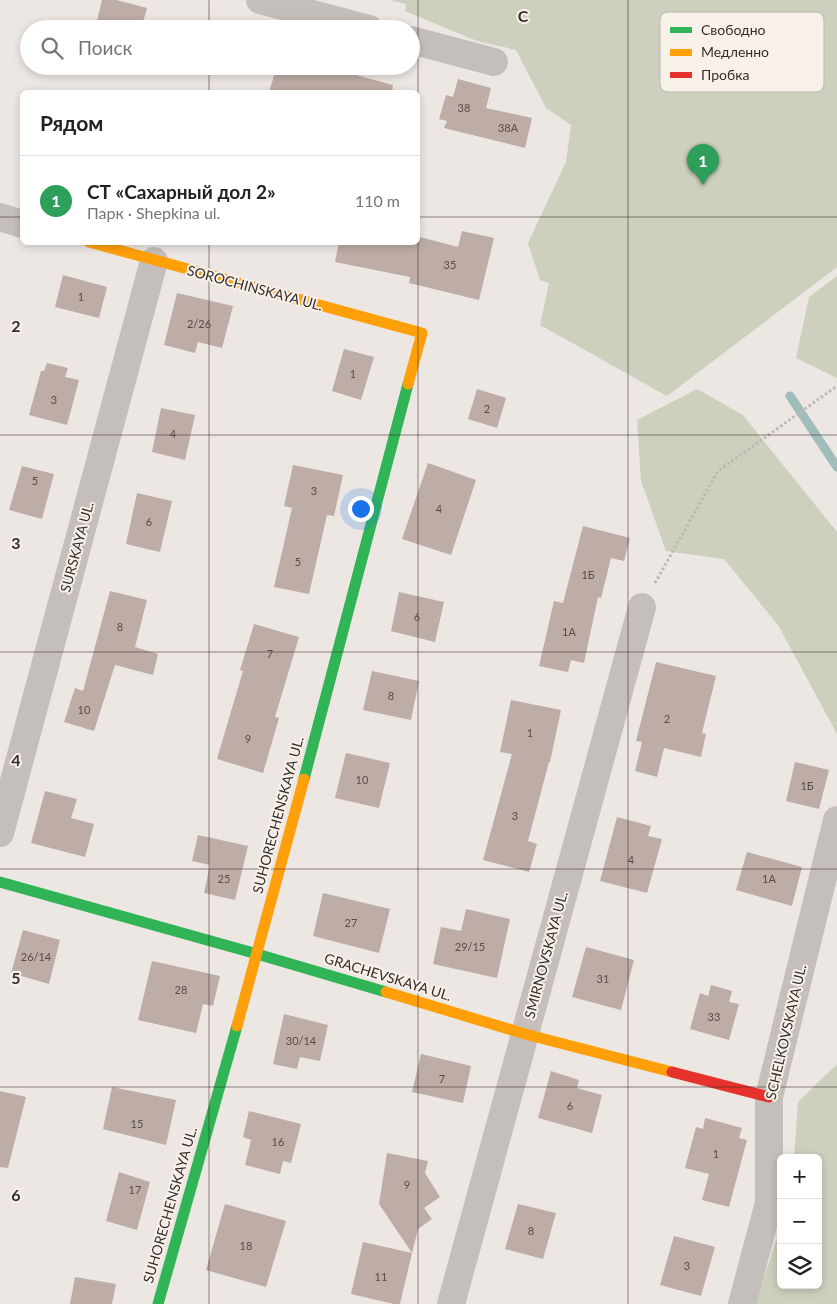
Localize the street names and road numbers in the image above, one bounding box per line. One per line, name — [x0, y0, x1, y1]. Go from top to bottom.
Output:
street label: SOROCHINSKAYA UL. — [185, 261, 325, 314]
street label: SURSKAYA UL. — [56, 500, 97, 594]
street label: SUHORECHENSKAYA UL. — [248, 735, 307, 895]
street label: SMIRNOVSKAYA UL. — [520, 890, 571, 1020]
street label: GRACHEVSKAYA UL. — [322, 949, 454, 1004]
street label: SCHELKOVSKAYA UL. — [762, 963, 809, 1101]
street label: SUHORECHENSKAYA UL. — [139, 1125, 200, 1285]

